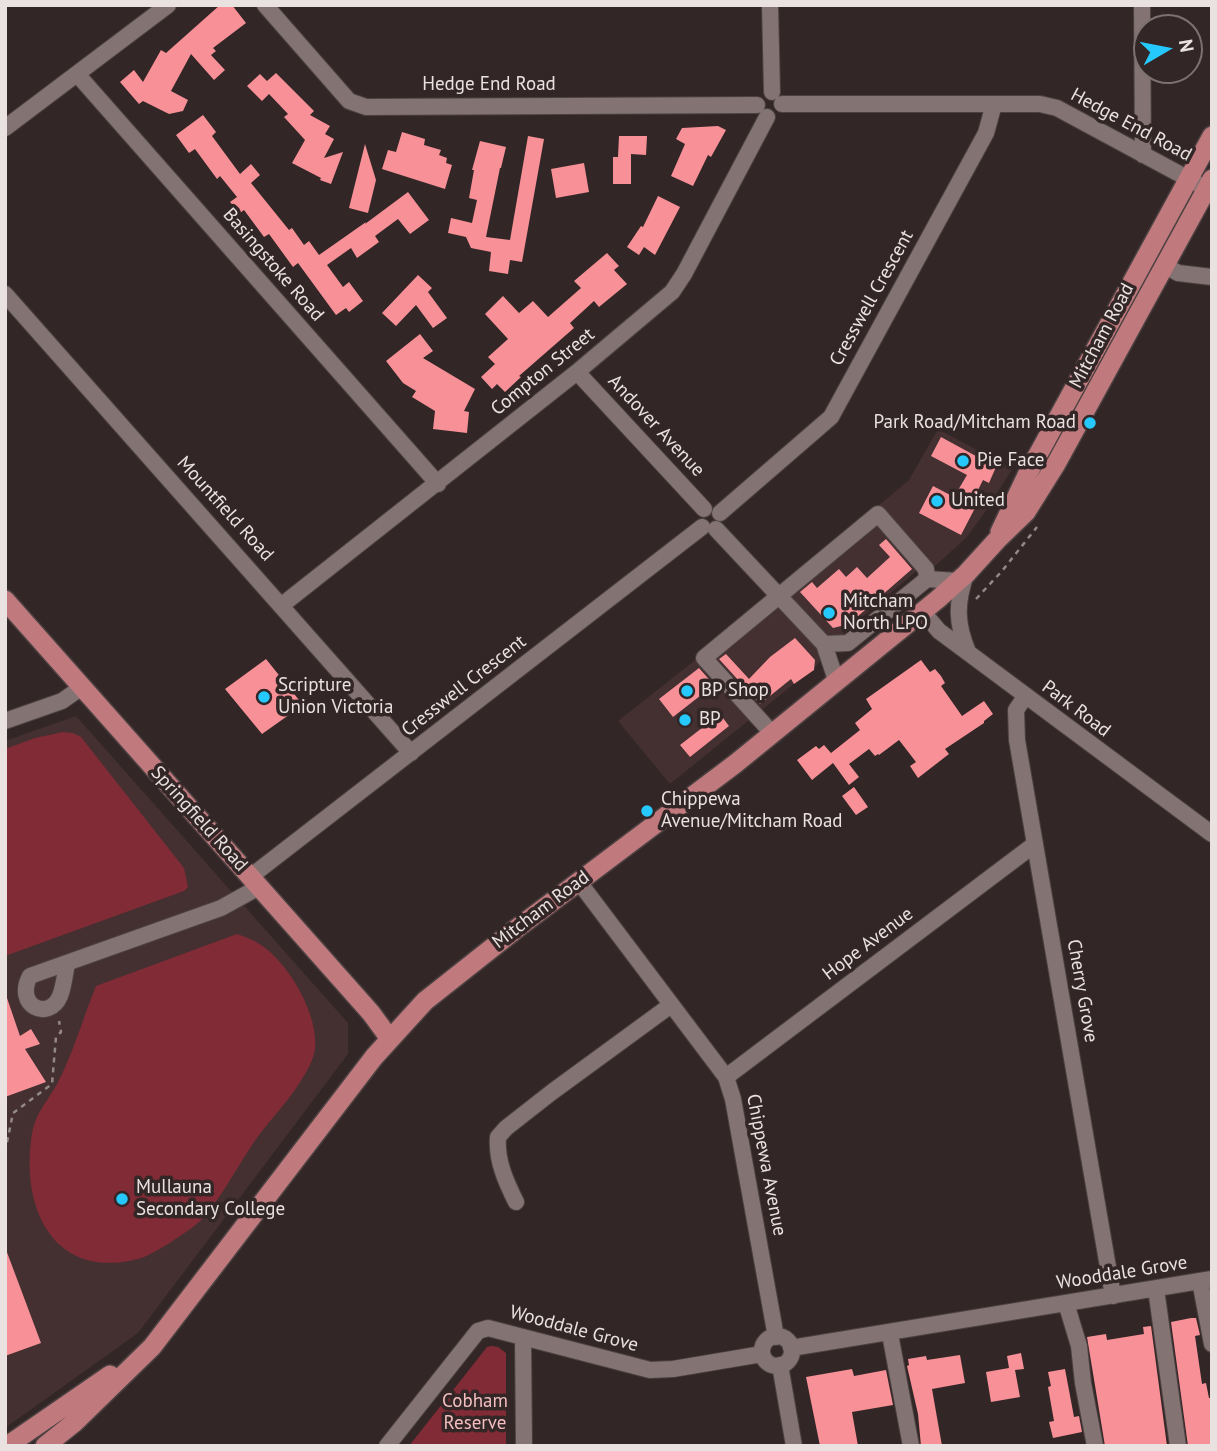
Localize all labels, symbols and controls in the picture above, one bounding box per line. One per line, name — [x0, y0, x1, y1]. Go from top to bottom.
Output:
north arrow — [1133, 14, 1203, 84]
text: N — [1174, 37, 1200, 54]
street label: Hedge End Road — [422, 74, 556, 96]
street label: Hedge End Road — [1067, 84, 1195, 166]
street label: Basingstoke Road — [218, 204, 328, 326]
street label: Cresswell Crescent — [825, 226, 919, 370]
street label: Mitcham Road — [1065, 280, 1139, 392]
street label: Compton Street — [487, 323, 599, 421]
street label: Andover Avenue — [603, 370, 709, 482]
place label: Park Road/Mitcham Road — [874, 412, 1076, 434]
marker: Park Road/Mitcham Road — [1082, 415, 1098, 431]
place label: Pie Face — [977, 450, 1044, 472]
street label: Mountfield Road — [172, 452, 278, 566]
marker: Pie Face — [955, 453, 971, 469]
place label: United — [951, 490, 1005, 512]
marker: United — [929, 493, 945, 509]
place label: Mitcham North LPO — [843, 591, 928, 635]
marker: Mitcham North LPO — [821, 605, 837, 621]
street label: Cresswell Crescent — [397, 630, 531, 742]
place label: Scripture Union Victoria — [278, 675, 393, 719]
street label: Park Road — [1037, 676, 1115, 742]
place label: BP Shop — [701, 680, 769, 702]
marker: BP Shop — [679, 683, 695, 699]
marker: Scripture Union Victoria — [256, 689, 272, 705]
place label: BP — [699, 709, 721, 731]
marker: BP — [677, 712, 693, 728]
street label: Springfield Road — [146, 762, 252, 876]
place label: Chippewa Avenue/Mitcham Road — [661, 789, 843, 833]
marker: Chippewa Avenue/Mitcham Road — [639, 803, 655, 819]
street label: Mitcham Road — [488, 866, 594, 954]
street label: Hope Avenue — [818, 903, 918, 985]
street label: Cherry Grove — [1062, 938, 1102, 1044]
street label: Chippewa Avenue — [741, 1092, 791, 1238]
place label: Mullauna Secondary College — [136, 1177, 285, 1221]
marker: Mullauna Secondary College — [114, 1191, 130, 1207]
street label: Wooddale Grove — [1055, 1251, 1189, 1295]
street label: Wooddale Grove — [507, 1301, 641, 1357]
park label: Cobham Reserve — [442, 1391, 508, 1435]

